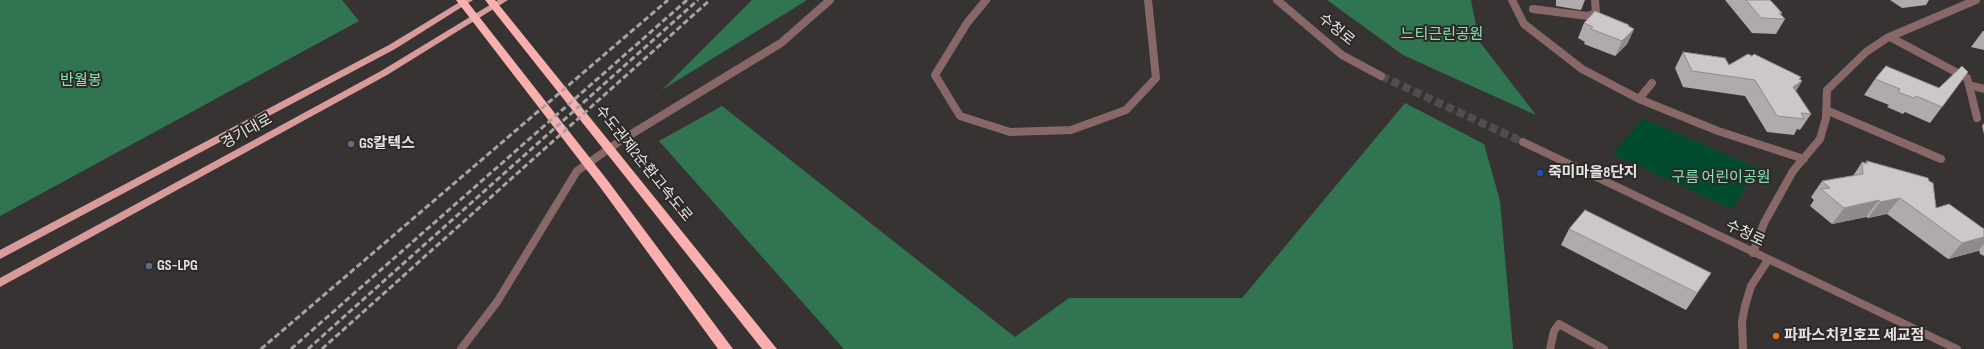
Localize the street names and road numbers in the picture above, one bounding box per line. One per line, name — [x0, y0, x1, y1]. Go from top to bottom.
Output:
street label: 수청로 — [1314, 10, 1358, 50]
street label: 수도권제2순환고속도로 — [591, 102, 695, 226]
street label: 경기대로 — [218, 111, 276, 153]
street label: 수청로 — [1722, 217, 1768, 251]

